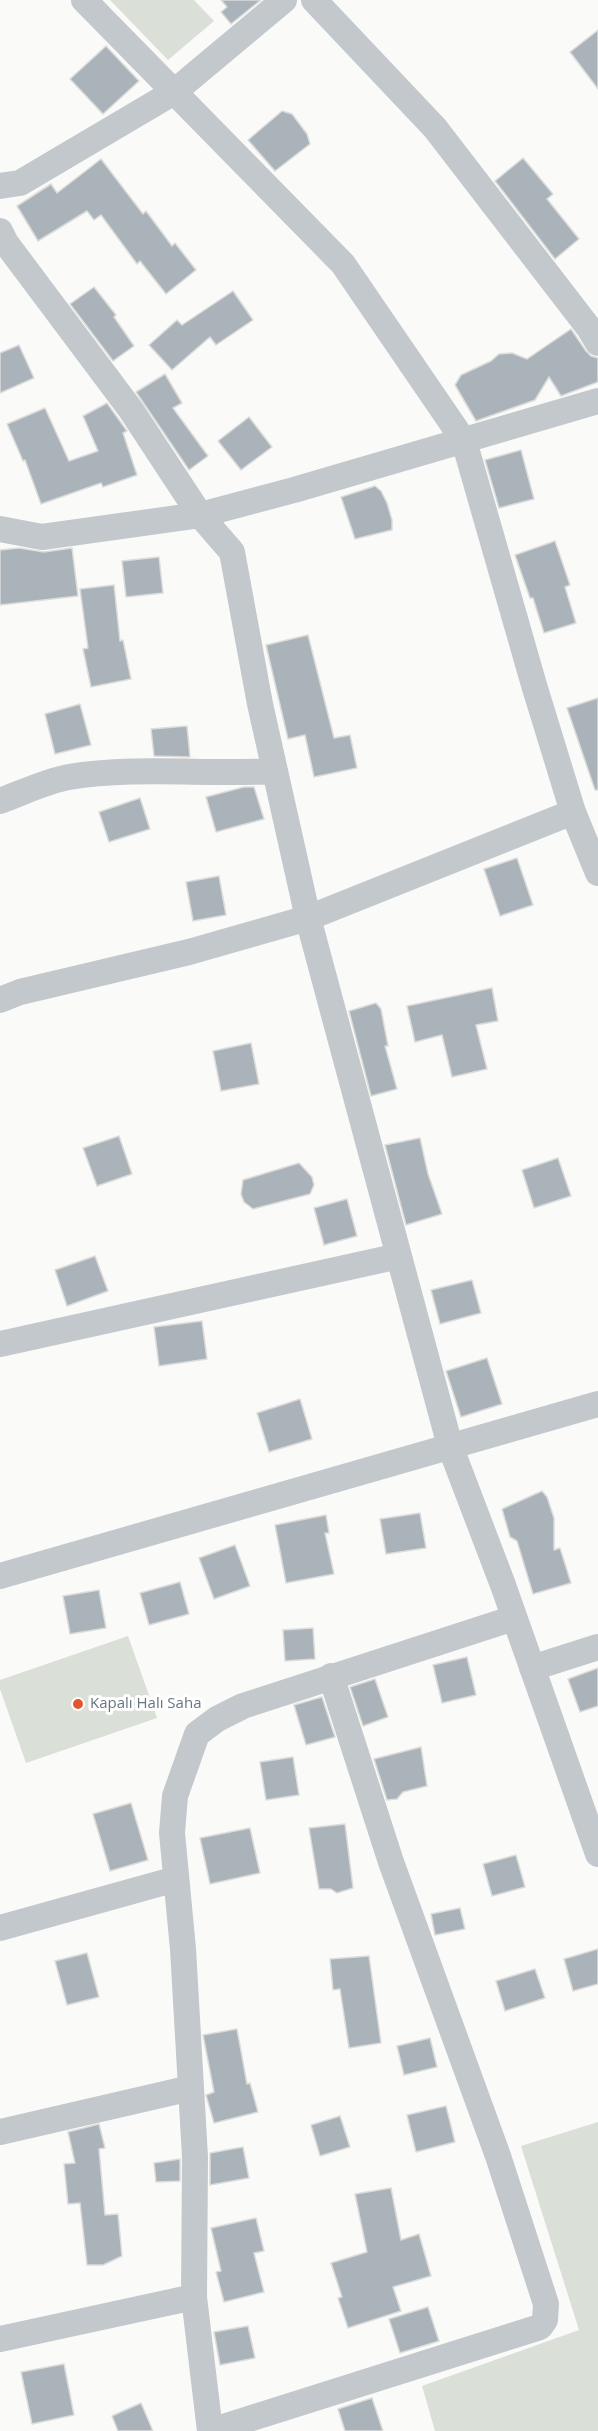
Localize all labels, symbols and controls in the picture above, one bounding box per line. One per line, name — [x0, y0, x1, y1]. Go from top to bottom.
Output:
place label: Kapalı Halı Saha — [90, 1695, 201, 1713]
marker: Kapalı Halı Saha — [71, 1697, 85, 1711]

